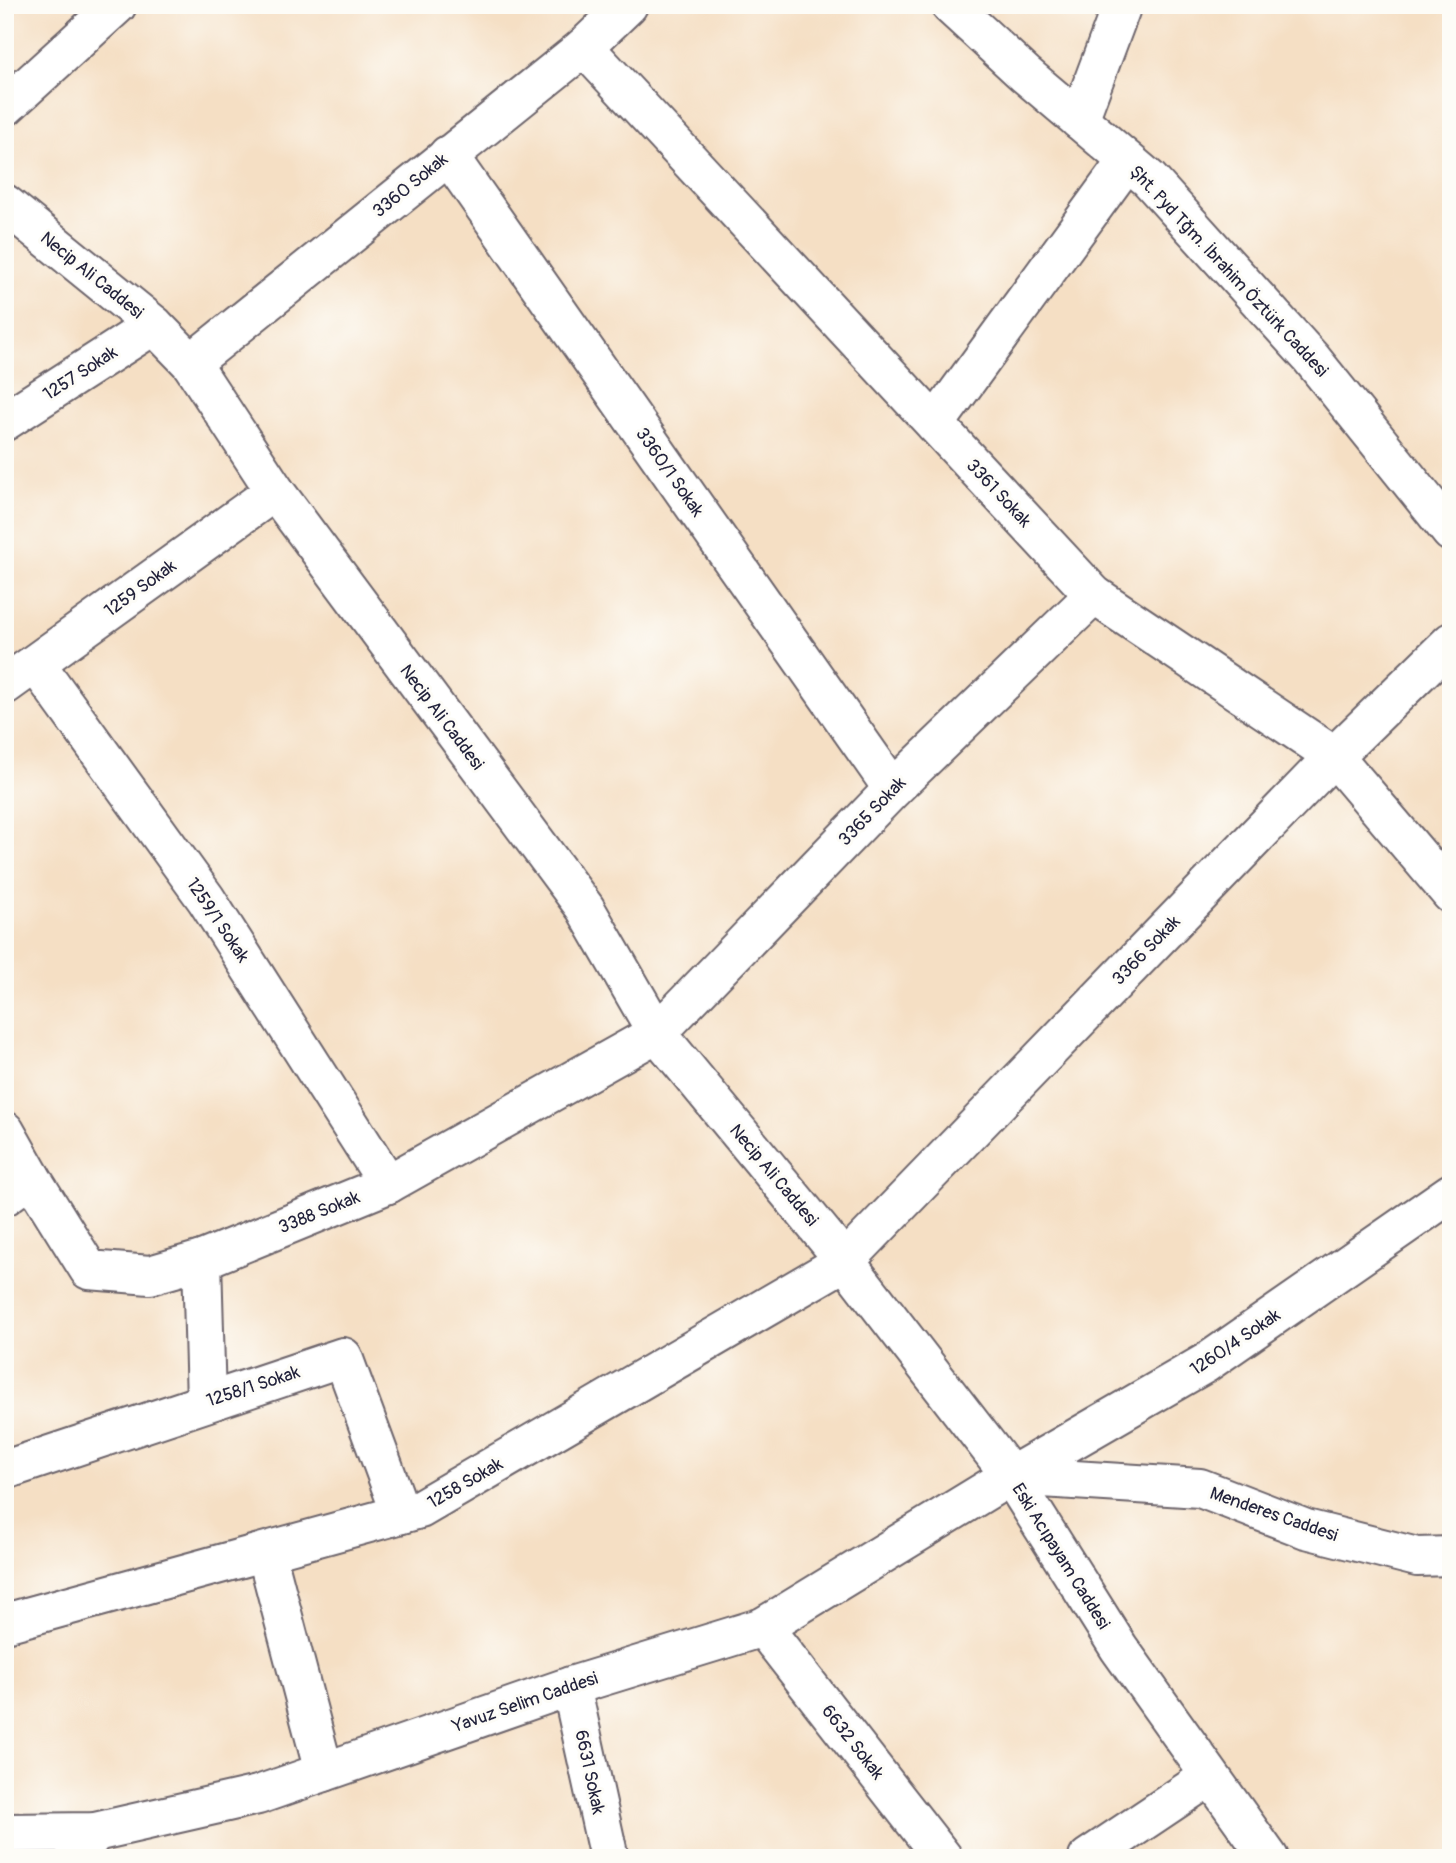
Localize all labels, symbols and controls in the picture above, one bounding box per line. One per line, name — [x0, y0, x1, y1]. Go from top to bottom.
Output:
street label: 3360 Sokak — [368, 148, 453, 223]
street label: Şht. Pyd Tğm. İbrahim Öztürk Caddesi — [1124, 161, 1333, 382]
street label: Necip Ali Caddesi — [35, 227, 148, 324]
street label: 1257 Sokak — [39, 341, 122, 406]
street label: 3360/1 Sokak — [630, 423, 709, 522]
street label: 3361 Sokak — [961, 454, 1036, 533]
street label: 1259 Sokak — [100, 554, 181, 622]
street label: Necip Ali Caddesi — [394, 660, 489, 775]
street label: 3365 Sokak — [834, 771, 911, 851]
street label: 1259/1 Sokak — [181, 874, 255, 967]
street label: 3366 Sokak — [1107, 910, 1186, 990]
street label: Necip Ali Caddesi — [724, 1120, 823, 1231]
street label: 3388 Sokak — [275, 1186, 364, 1239]
street label: 1260/4 Sokak — [1186, 1303, 1285, 1381]
street label: 1258/1 Sokak — [204, 1360, 303, 1412]
street label: 1258 Sokak — [423, 1452, 508, 1514]
street label: Eski Acıpayam Caddesi — [1006, 1479, 1115, 1634]
street label: Menderes Caddesi — [1207, 1482, 1341, 1547]
street label: Yavuz Selim Caddesi — [448, 1667, 601, 1738]
street label: 6632 Sokak — [816, 1700, 889, 1785]
street label: 6631 Sokak — [569, 1728, 610, 1817]

